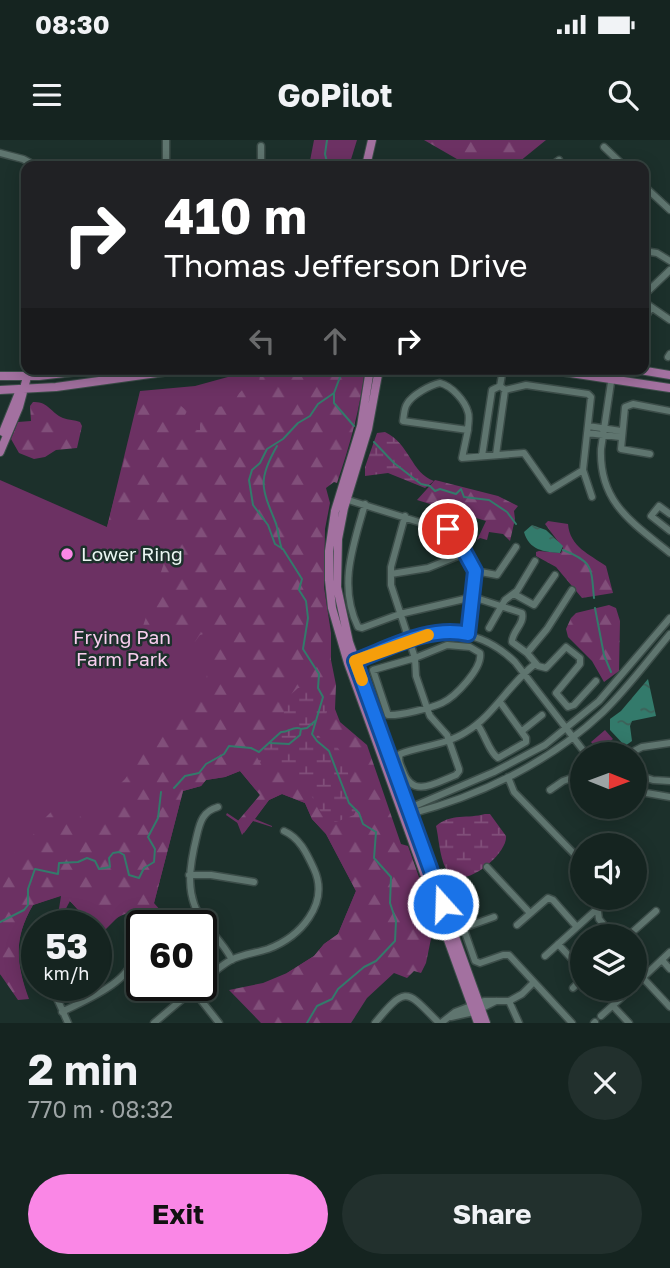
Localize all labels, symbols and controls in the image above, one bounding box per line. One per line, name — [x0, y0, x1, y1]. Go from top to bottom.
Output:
text: 08:30 — [35, 9, 110, 40]
icon: menu — [28, 76, 66, 114]
text: GoPilot — [277, 76, 393, 114]
icon: search — [604, 76, 642, 114]
text: 410 m — [164, 186, 307, 245]
icon: right — [49, 189, 140, 280]
text: Thomas Jefferson Drive — [164, 246, 528, 284]
icon: left — [243, 322, 281, 360]
icon: ahead — [316, 322, 354, 360]
icon: right — [389, 322, 427, 360]
pin — [418, 499, 478, 559]
icon: arrive — [429, 510, 467, 548]
place label: Lower Ring — [81, 542, 183, 565]
marker: Lower Ring — [59, 546, 75, 562]
park label: Frying Pan Farm Park — [73, 625, 171, 670]
north arrow — [570, 742, 648, 819]
map controls — [570, 742, 647, 1001]
button: sound — [570, 833, 647, 910]
position arrow — [406, 867, 480, 941]
speed limit sign: 60 — [126, 910, 217, 1001]
button: layers — [570, 924, 647, 1001]
text: 53 — [45, 925, 88, 967]
text: km/h — [44, 962, 89, 984]
text: 2 min — [28, 1044, 138, 1094]
button: close — [568, 1046, 642, 1120]
text: 770 m · 08:32 — [28, 1095, 173, 1123]
button: Exit — [28, 1174, 328, 1254]
button: Share — [342, 1174, 642, 1254]

